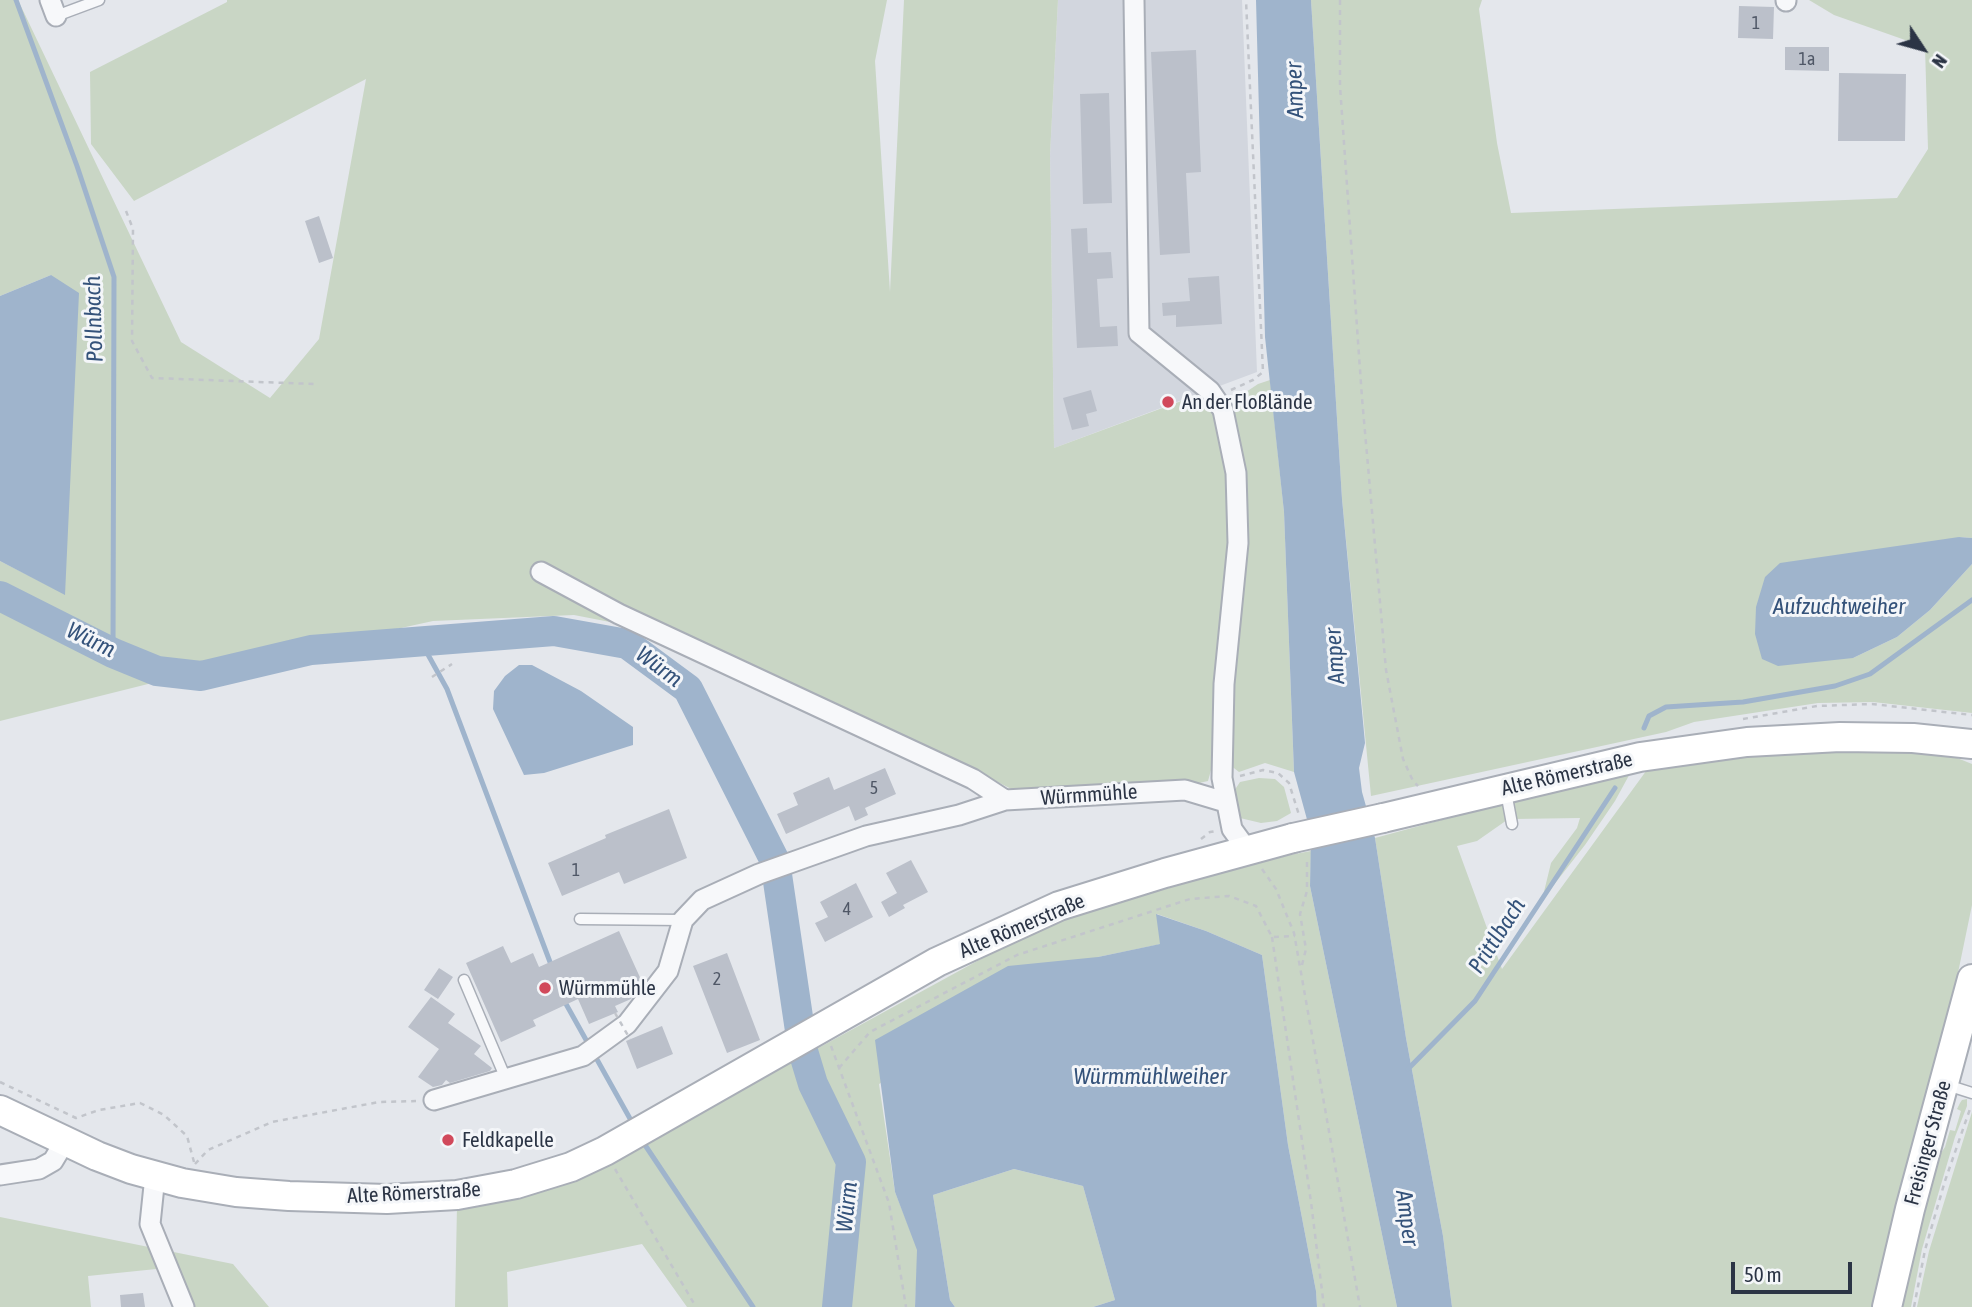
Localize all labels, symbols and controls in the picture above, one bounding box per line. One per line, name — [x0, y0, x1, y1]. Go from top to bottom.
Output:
house number: 1 — [1752, 12, 1760, 34]
north arrow — [1888, 14, 1958, 84]
house number: 1a — [1799, 48, 1815, 70]
text: N — [1928, 50, 1952, 72]
water label: Amper — [1280, 62, 1310, 118]
water label: Pollnbach — [79, 275, 109, 363]
place label: An der Floßlände — [1182, 389, 1312, 415]
marker: An der Floßlände — [1160, 394, 1176, 410]
water label: Aufzuchtweiher — [1773, 593, 1905, 621]
water label: Würm — [62, 616, 120, 664]
water label: Amper — [1319, 627, 1351, 685]
water label: Würm — [630, 641, 688, 693]
street label: Alte Römerstraße — [1499, 747, 1635, 801]
house number: 5 — [870, 777, 878, 799]
street label: Würmmühle — [1040, 779, 1138, 811]
house number: 1 — [572, 859, 580, 881]
street label: Alte Römerstraße — [956, 888, 1088, 964]
water label: Prittlbach — [1463, 893, 1531, 979]
house number: 4 — [843, 898, 851, 920]
house number: 2 — [713, 968, 721, 990]
place label: Würmmühle — [559, 975, 656, 1001]
marker: Würmmühle — [537, 980, 553, 996]
water label: Würmmühlweiher — [1073, 1063, 1227, 1091]
street label: Freisinger Straße — [1899, 1078, 1957, 1208]
place label: Feldkapelle — [462, 1127, 554, 1153]
marker: Feldkapelle — [440, 1132, 456, 1148]
street label: Alte Römerstraße — [347, 1177, 481, 1209]
water label: Würm — [831, 1180, 863, 1234]
water label: Amper — [1389, 1188, 1425, 1248]
scale bar — [1734, 1248, 1855, 1292]
text: 50 m — [1744, 1262, 1782, 1286]

